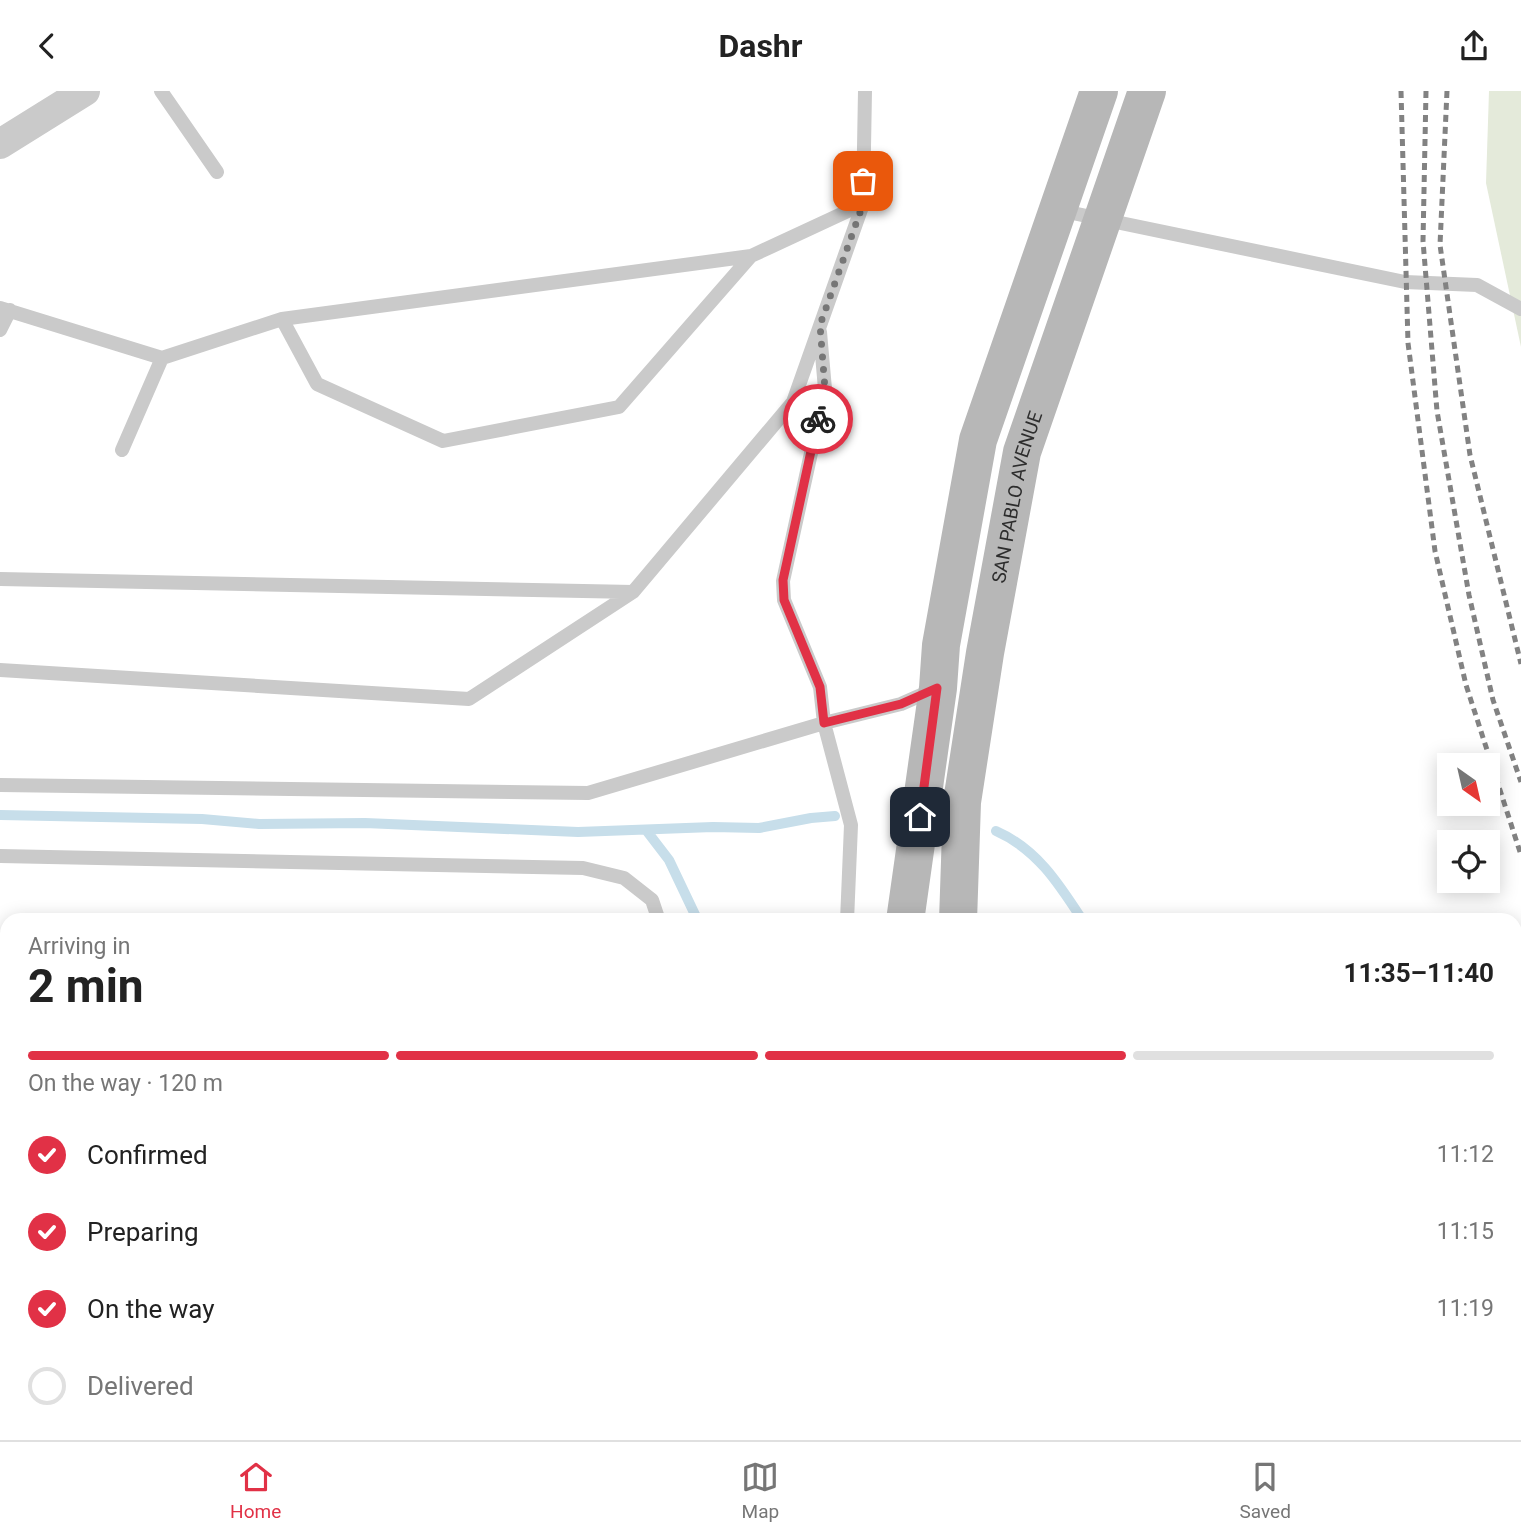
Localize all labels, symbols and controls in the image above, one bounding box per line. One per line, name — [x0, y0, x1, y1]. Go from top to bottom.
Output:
icon: back — [28, 27, 66, 65]
text: Dashr — [719, 27, 803, 65]
icon: share — [1455, 27, 1493, 65]
pin — [833, 151, 893, 211]
icon: bag — [844, 162, 882, 200]
courier — [783, 384, 853, 454]
icon: bike — [799, 400, 837, 438]
street label: SAN PABLO AVENUE — [987, 408, 1047, 585]
north arrow — [1437, 753, 1500, 815]
map controls — [1437, 753, 1500, 893]
pin — [890, 787, 950, 847]
icon: home — [901, 798, 939, 836]
button: locate — [1437, 830, 1500, 893]
text: Arriving in — [28, 933, 131, 960]
text: 11:35–11:40 — [1344, 958, 1494, 988]
text: 2 min — [28, 959, 144, 1013]
text: On the way · 120 m — [28, 1070, 223, 1097]
icon: check — [28, 1136, 66, 1174]
text: Confirmed — [87, 1140, 208, 1170]
text: 11:12 — [1437, 1141, 1494, 1168]
icon: check — [28, 1213, 66, 1251]
text: Preparing — [87, 1217, 199, 1247]
text: 11:15 — [1437, 1218, 1494, 1245]
icon: check — [28, 1290, 66, 1328]
text: On the way — [87, 1294, 215, 1324]
text: 11:19 — [1437, 1295, 1494, 1322]
text: Delivered — [87, 1371, 194, 1401]
tab: Home — [230, 1458, 281, 1523]
tab: Map — [741, 1458, 779, 1523]
tab: Saved — [1240, 1458, 1291, 1523]

